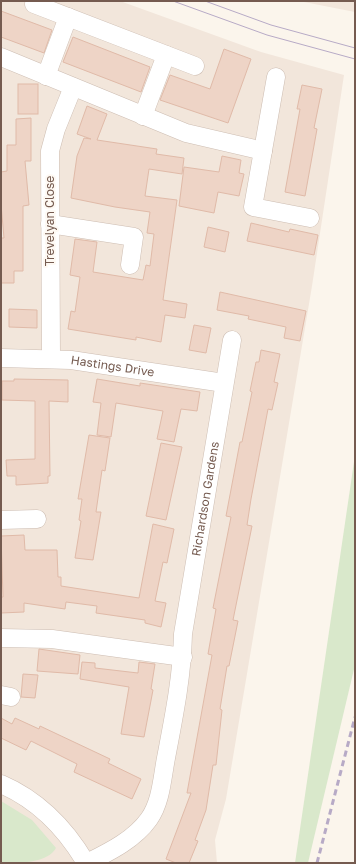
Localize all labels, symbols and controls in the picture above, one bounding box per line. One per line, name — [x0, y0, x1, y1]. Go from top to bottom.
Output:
street label: Trevelyan Close — [42, 176, 57, 266]
street label: Hastings Drive — [70, 352, 155, 379]
street label: Richardson Gardens — [188, 440, 222, 557]

